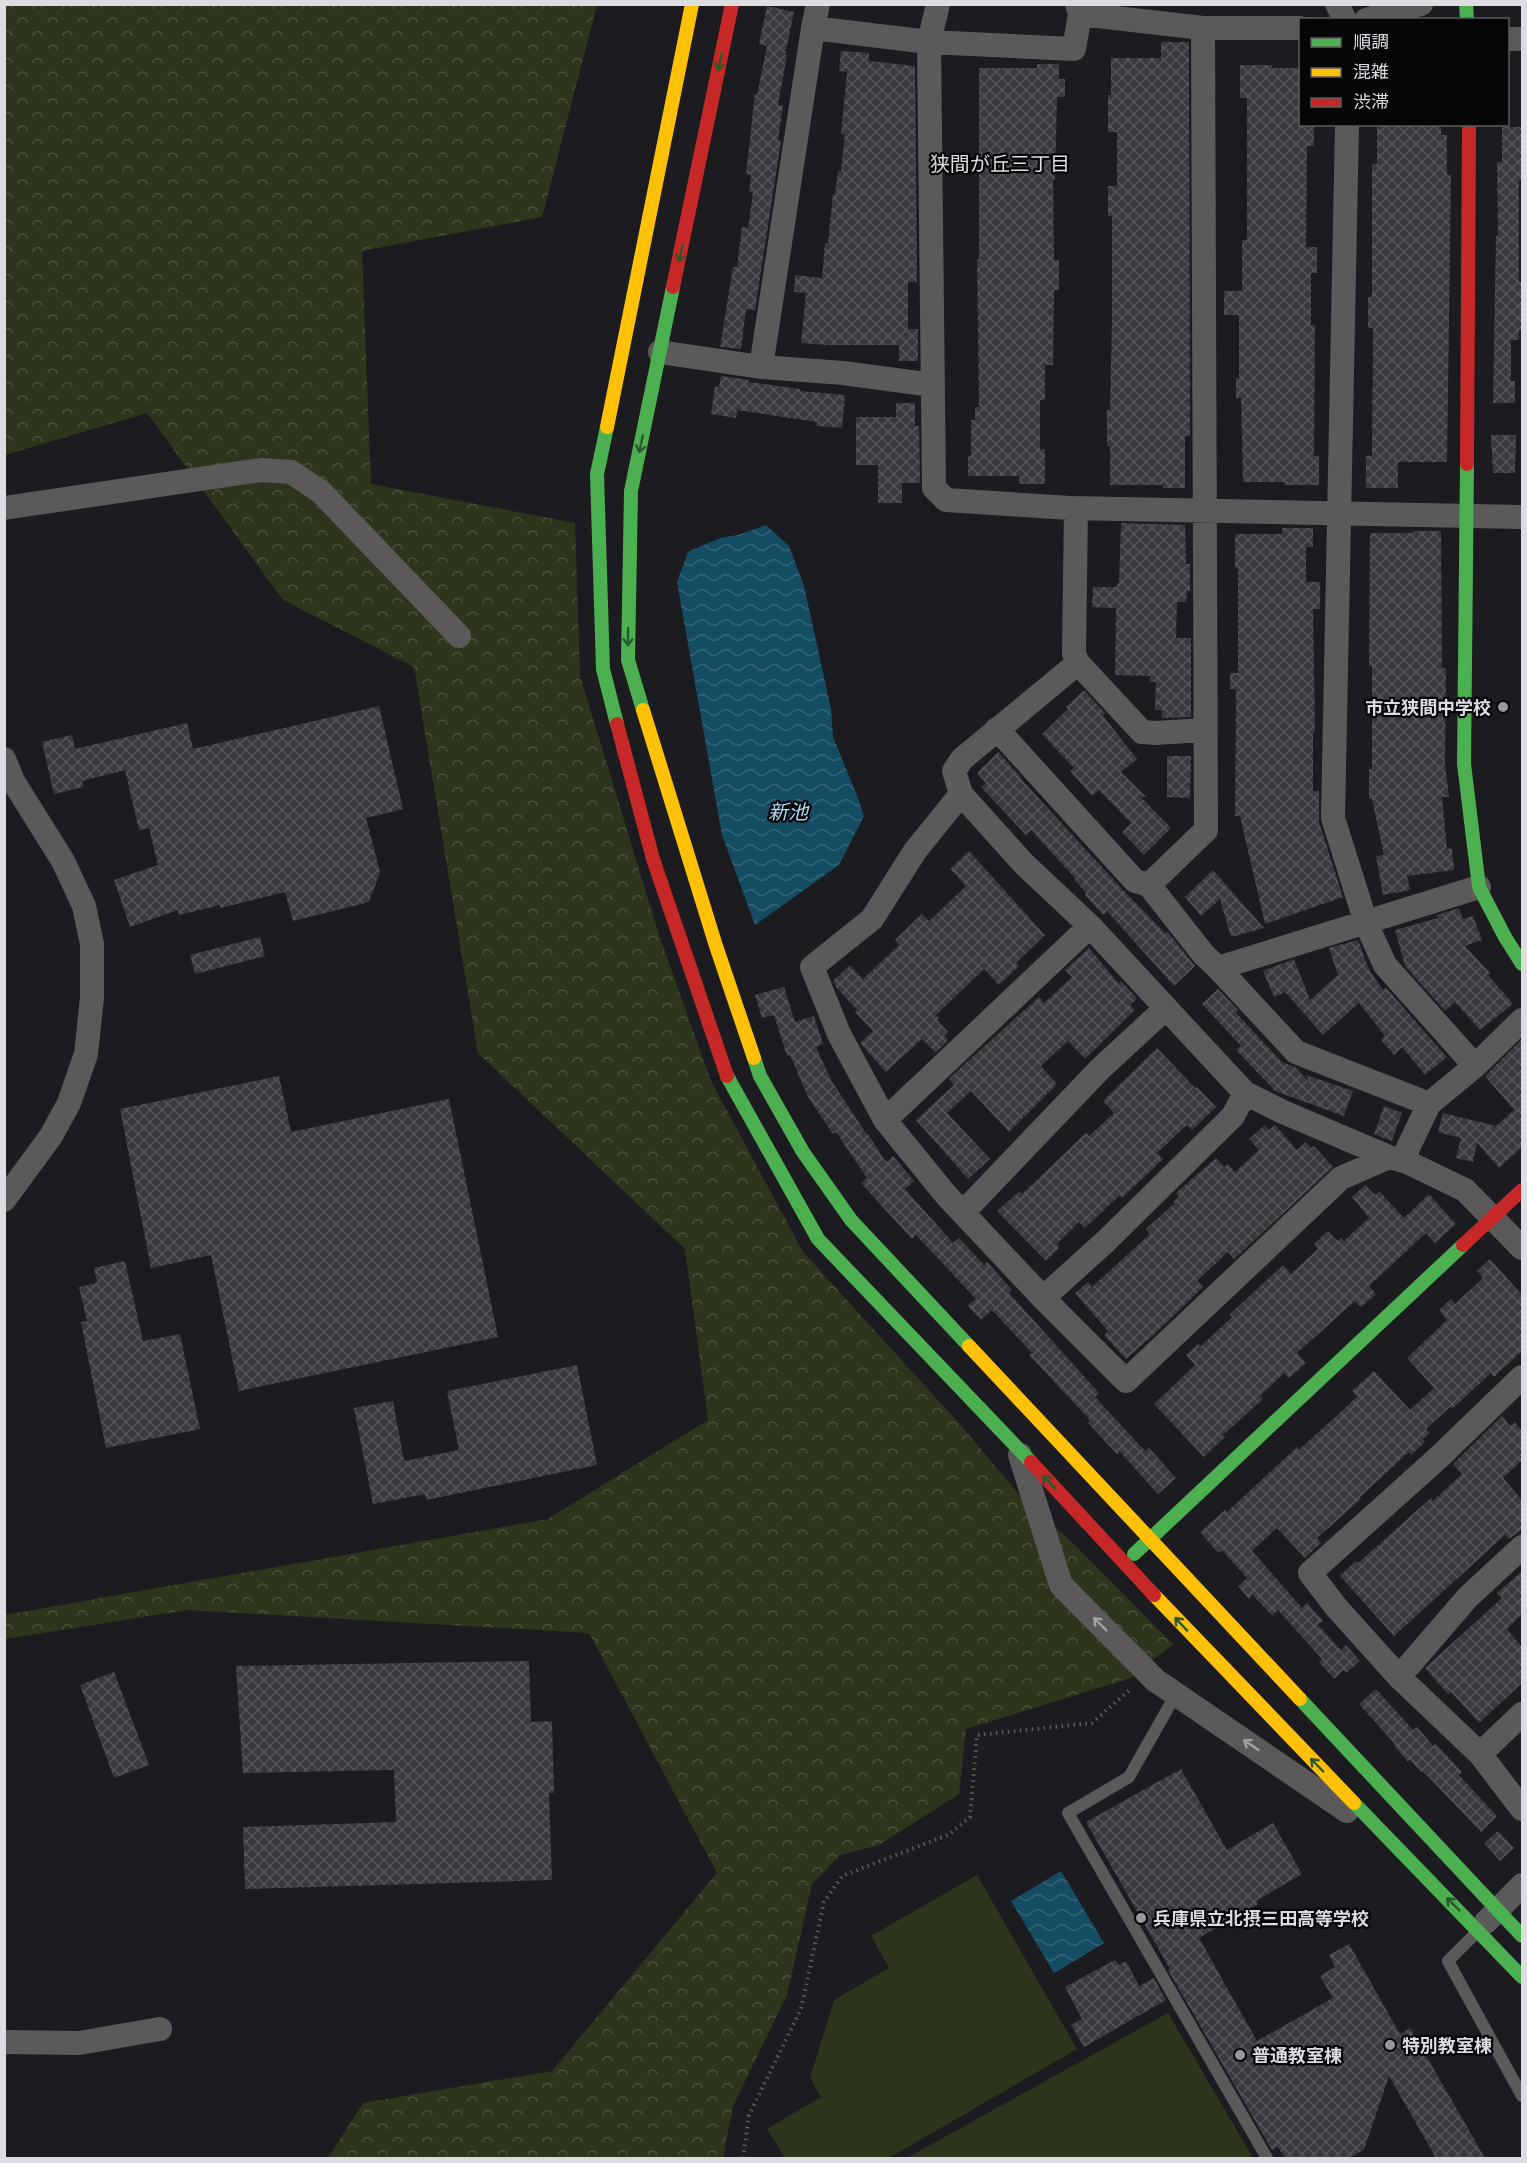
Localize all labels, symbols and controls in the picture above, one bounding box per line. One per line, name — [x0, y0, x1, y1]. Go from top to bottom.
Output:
legend — [1299, 18, 1509, 126]
text: 順調 — [1353, 30, 1389, 52]
one-way arrow — [714, 52, 726, 71]
text: 混雑 — [1353, 60, 1389, 82]
text: 渋滞 — [1353, 90, 1389, 112]
district label: 狭間が丘三丁目 — [930, 151, 1070, 175]
one-way arrow — [674, 243, 686, 262]
one-way arrow — [635, 433, 646, 453]
one-way arrow — [622, 627, 634, 647]
place label: 市立狭間中学校 — [1365, 696, 1491, 718]
marker: 市立狭間中学校 — [1496, 700, 1510, 714]
water label: 新池 — [768, 799, 810, 823]
one-way arrow — [1041, 1474, 1056, 1489]
one-way arrow — [1092, 1617, 1107, 1632]
one-way arrow — [1174, 1617, 1189, 1632]
one-way arrow — [1244, 1739, 1260, 1751]
one-way arrow — [1309, 1757, 1324, 1772]
one-way arrow — [1445, 1897, 1460, 1912]
place label: 兵庫県立北摂三田高等学校 — [1153, 1907, 1369, 1929]
marker: 兵庫県立北摂三田高等学校 — [1134, 1911, 1148, 1925]
place label: 特別教室棟 — [1402, 2034, 1492, 2056]
marker: 特別教室棟 — [1383, 2038, 1397, 2052]
place label: 普通教室棟 — [1252, 2044, 1342, 2066]
marker: 普通教室棟 — [1233, 2048, 1247, 2062]

